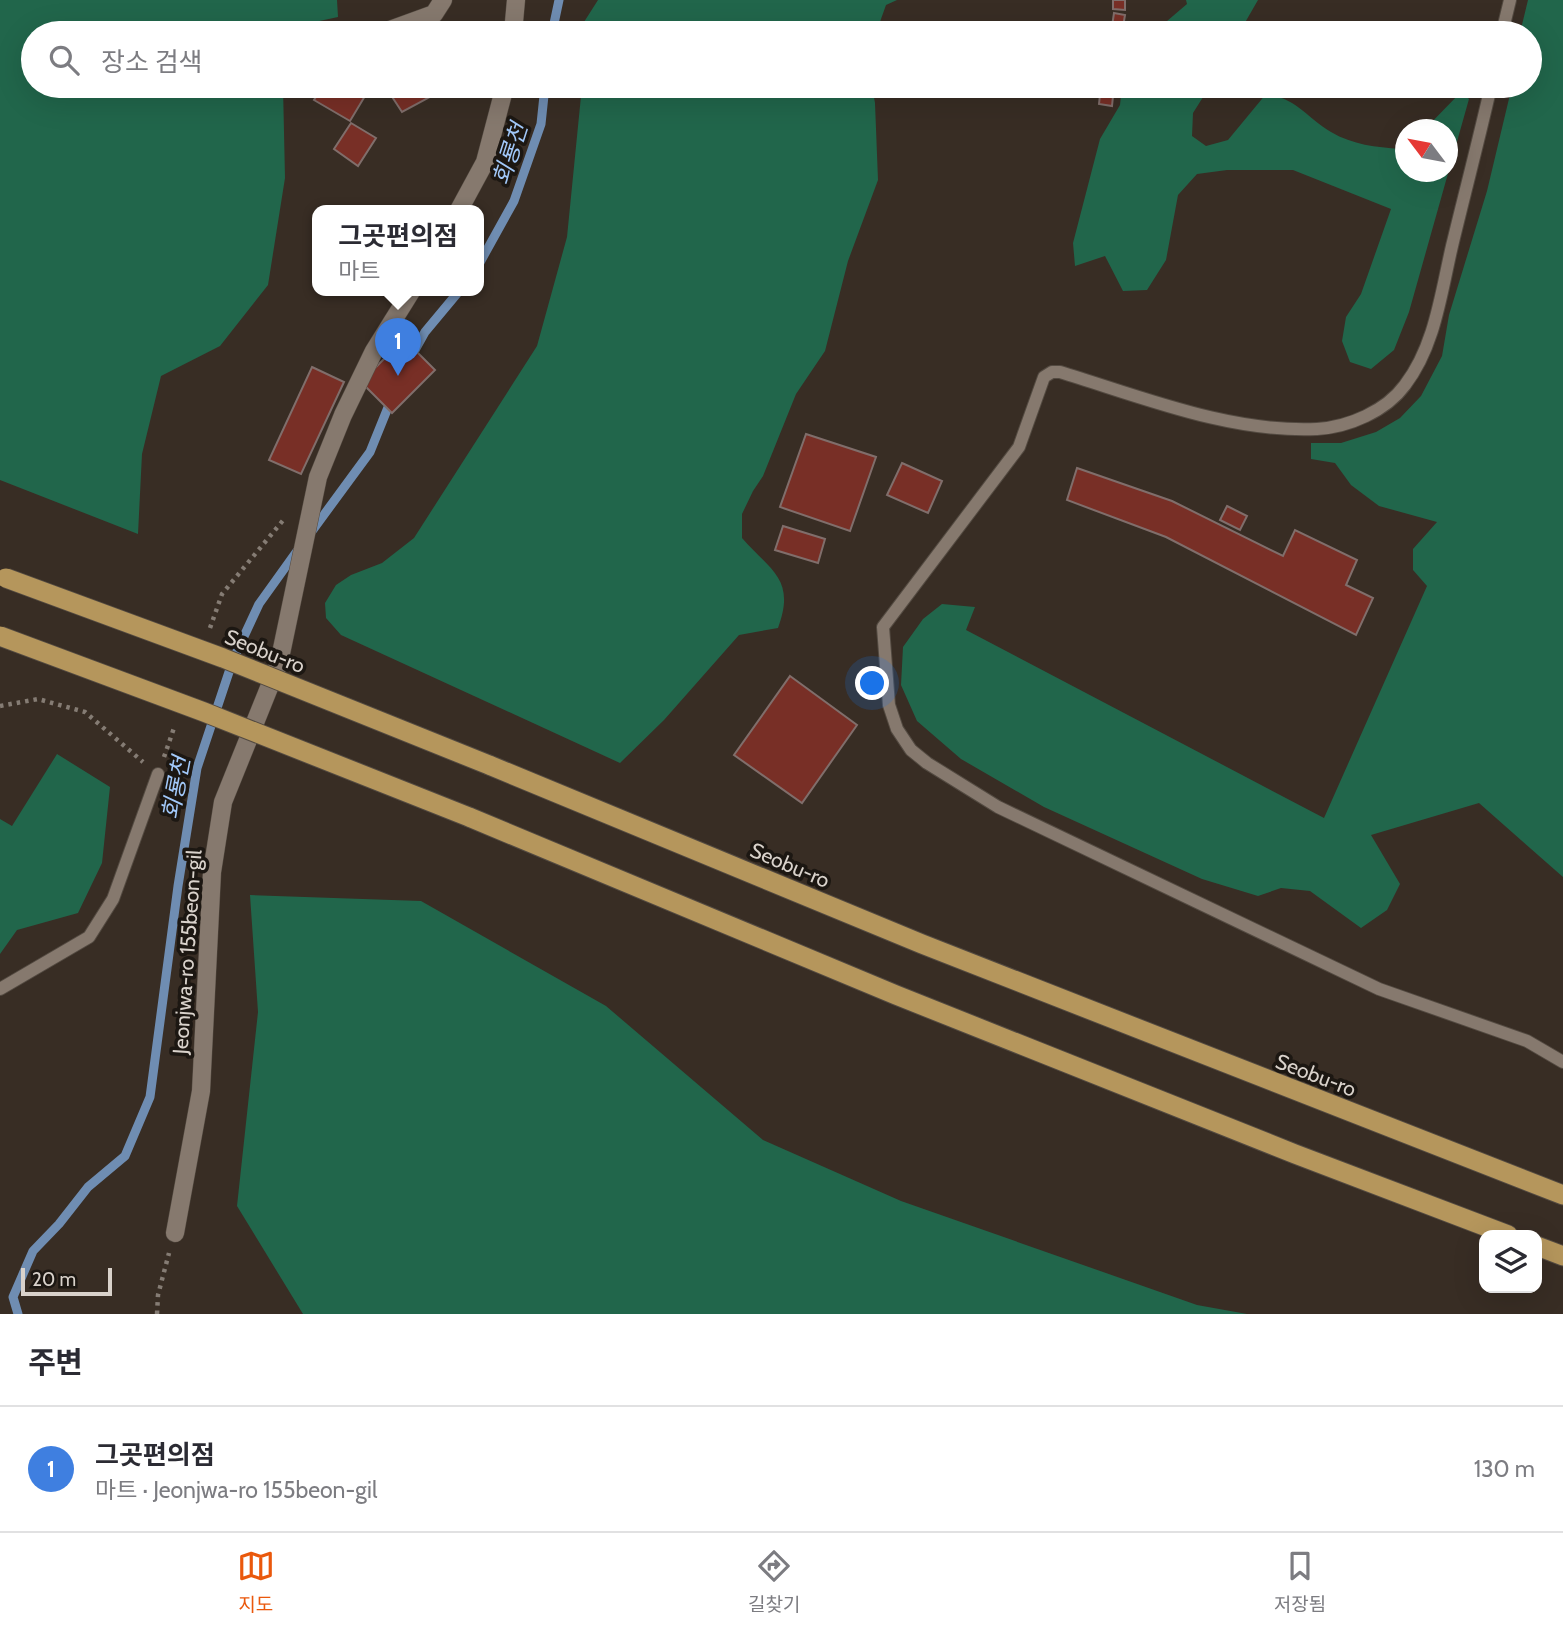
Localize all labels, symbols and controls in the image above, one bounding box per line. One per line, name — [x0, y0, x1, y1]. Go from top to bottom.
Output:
search box — [21, 21, 1542, 98]
icon: search — [45, 41, 83, 79]
text: 장소 검색 — [101, 46, 203, 78]
water label: 회룡천 — [487, 117, 534, 189]
north arrow — [1395, 119, 1458, 182]
popup — [312, 205, 484, 296]
text: 그곳편의점 — [338, 220, 458, 252]
text: 마트 — [338, 257, 381, 285]
pin: 1 — [375, 318, 421, 376]
street label: Seobu-ro — [221, 624, 309, 678]
your location — [855, 666, 889, 700]
water label: 회룡천 — [156, 751, 196, 822]
street label: Seobu-ro — [746, 837, 834, 893]
street label: Jeonjwa-ro 155beon-gil — [167, 849, 208, 1056]
street label: Seobu-ro — [1272, 1048, 1360, 1102]
map controls — [1479, 1230, 1542, 1293]
button: layers — [1479, 1230, 1542, 1293]
scale bar — [21, 1265, 112, 1297]
text: 20 m — [32, 1268, 76, 1291]
text: 주변 — [28, 1344, 83, 1381]
text: 그곳편의점 — [95, 1439, 215, 1471]
text: 1 — [47, 1455, 55, 1483]
text: 130 m — [1474, 1455, 1535, 1483]
text: 마트 · Jeonjwa-ro 155beon-gil — [95, 1476, 377, 1504]
tab: 지도 — [237, 1547, 275, 1616]
tab: 길찾기 — [748, 1547, 800, 1616]
tab: 저장됨 — [1274, 1547, 1326, 1616]

